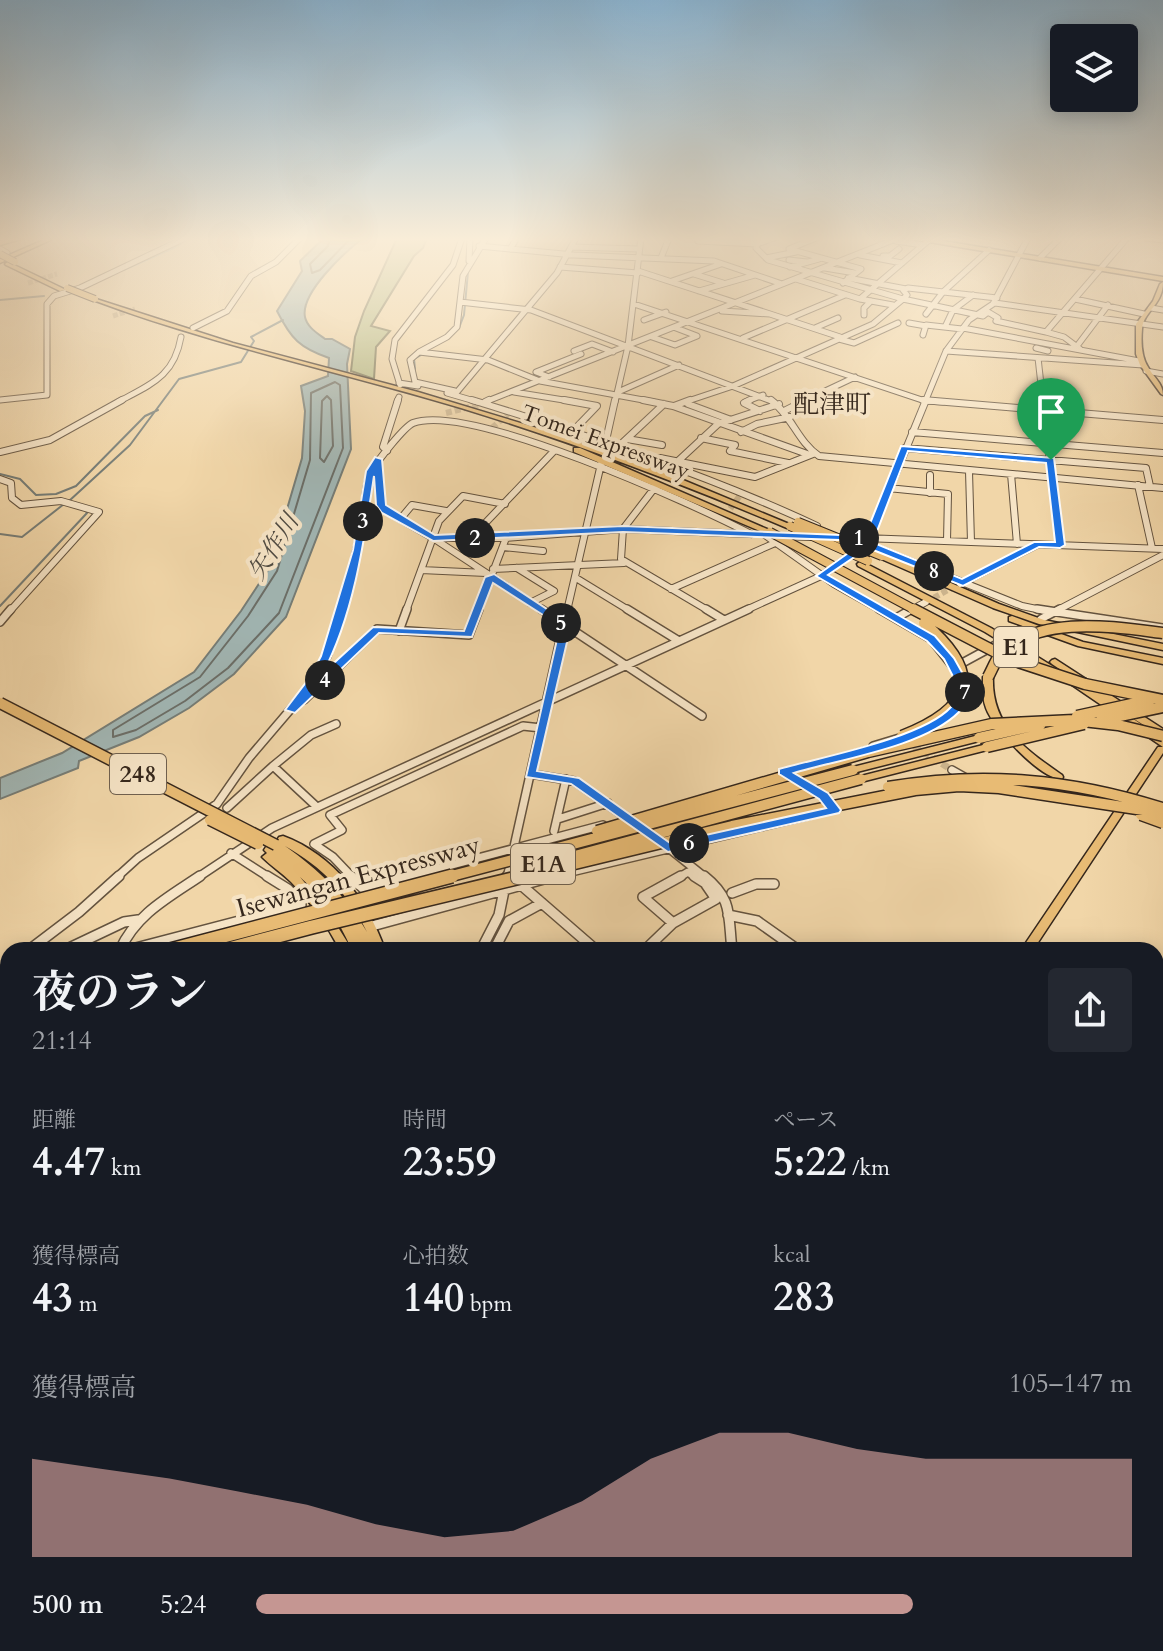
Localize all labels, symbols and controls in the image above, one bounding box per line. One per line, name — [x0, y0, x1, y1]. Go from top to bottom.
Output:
map controls — [1050, 24, 1138, 112]
button: layers — [1050, 24, 1138, 112]
pin — [1017, 378, 1085, 460]
district label: 配津町 — [793, 387, 871, 422]
icon: arrive — [1029, 390, 1073, 434]
street label: Tomei Expressway — [518, 398, 694, 486]
pin: 3 — [343, 501, 383, 541]
water label: 矢作川 — [240, 505, 308, 587]
text: 3 — [357, 506, 369, 536]
pin: 2 — [455, 518, 495, 558]
pin: 1 — [839, 518, 879, 558]
text: 2 — [469, 523, 481, 553]
text: 1 — [853, 523, 865, 553]
pin: 8 — [914, 551, 954, 591]
text: 8 — [928, 556, 940, 586]
pin: 5 — [541, 603, 581, 643]
text: 5 — [555, 608, 567, 638]
road number: E1 — [994, 627, 1038, 667]
pin: 4 — [305, 660, 345, 700]
text: 4 — [319, 665, 331, 695]
pin: 7 — [945, 672, 985, 712]
text: 7 — [959, 677, 971, 707]
road number: 248 — [110, 754, 166, 794]
pin: 6 — [669, 823, 709, 863]
street label: Isewangan Expressway — [232, 827, 484, 926]
text: 6 — [683, 828, 695, 858]
road number: E1A — [511, 844, 575, 884]
text: 夜のラン — [32, 963, 208, 1023]
button: share — [1048, 968, 1132, 1052]
text: 21:14 — [32, 1023, 92, 1058]
text: 距離 — [32, 1105, 76, 1135]
text: 時間 — [403, 1105, 447, 1135]
text: ペース — [773, 1105, 838, 1135]
text: 4.47 — [32, 1135, 105, 1190]
text: 23:59 — [403, 1135, 496, 1190]
text: 5:22 — [773, 1135, 846, 1190]
text: km — [105, 1153, 141, 1183]
text: /km — [846, 1153, 890, 1183]
text: kcal — [773, 1240, 810, 1270]
text: 獲得標高 — [32, 1241, 120, 1271]
text: 心拍数 — [403, 1241, 469, 1271]
text: 283 — [773, 1270, 835, 1325]
text: 43 — [32, 1271, 73, 1326]
text: 140 — [403, 1271, 464, 1326]
text: m — [73, 1289, 98, 1319]
text: bpm — [464, 1289, 512, 1319]
text: 105–147 m — [1009, 1366, 1132, 1401]
text: 獲得標高 — [32, 1370, 136, 1405]
text: 500 m — [32, 1587, 103, 1622]
text: 5:24 — [160, 1587, 207, 1622]

